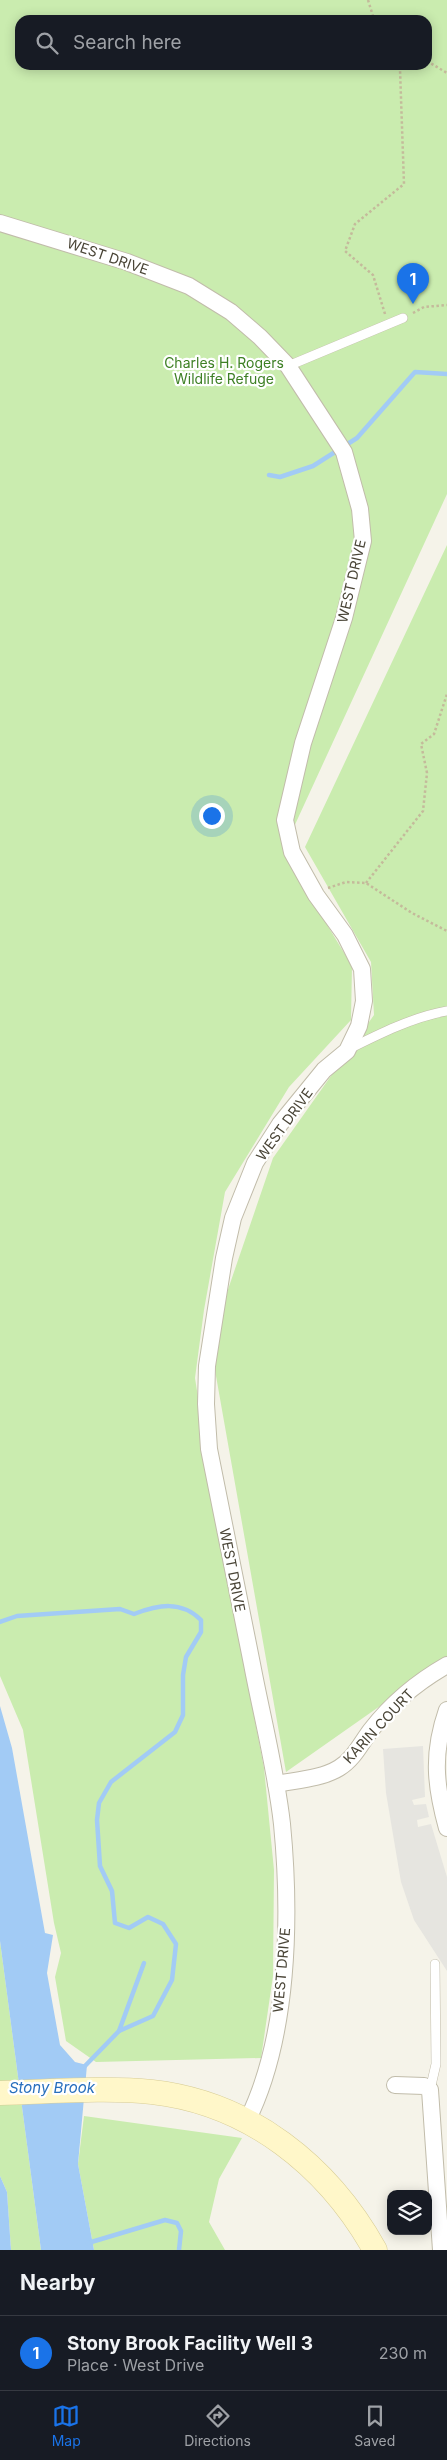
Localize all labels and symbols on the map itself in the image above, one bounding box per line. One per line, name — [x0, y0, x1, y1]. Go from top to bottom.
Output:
street label: WEST DRIVE — [65, 234, 151, 278]
pin: 1 — [397, 263, 429, 304]
park label: Charles H. Rogers Wildlife Refuge — [164, 354, 284, 387]
street label: WEST DRIVE — [333, 538, 369, 624]
your location — [199, 803, 225, 829]
street label: WEST DRIVE — [252, 1085, 316, 1163]
street label: WEST DRIVE — [217, 1527, 249, 1613]
street label: KARIN COURT — [339, 1685, 417, 1767]
street label: WEST DRIVE — [269, 1927, 293, 2013]
water label: Stony Brook — [9, 2078, 96, 2097]

